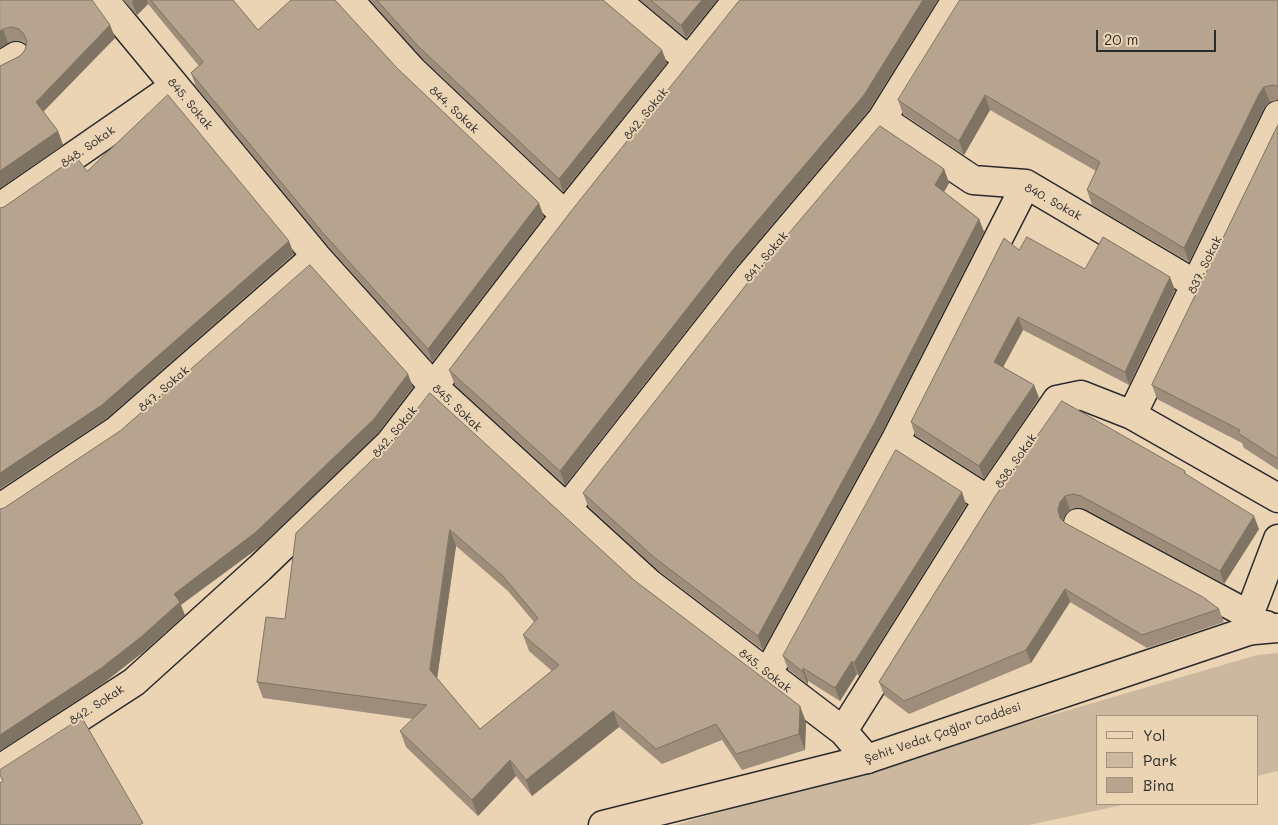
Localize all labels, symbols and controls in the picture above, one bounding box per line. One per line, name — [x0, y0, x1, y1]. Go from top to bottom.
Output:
scale bar — [1098, 20, 1218, 52]
text: 20 m — [1104, 29, 1138, 49]
street label: 845. Sokak — [164, 75, 216, 133]
street label: 844. Sokak — [426, 83, 482, 137]
street label: 842. Sokak — [621, 85, 671, 143]
street label: 848. Sokak — [58, 123, 118, 171]
street label: 840. Sokak — [1022, 180, 1084, 224]
street label: 841. Sokak — [741, 229, 791, 285]
street label: 837. Sokak — [1185, 234, 1225, 296]
street label: 847. Sokak — [136, 363, 192, 415]
street label: 845. Sokak — [429, 381, 485, 435]
street label: 842. Sokak — [369, 403, 421, 461]
street label: 838. Sokak — [992, 431, 1040, 491]
street label: 845. Sokak — [736, 646, 794, 696]
street label: 842. Sokak — [67, 682, 127, 728]
street label: Şehit Vedat Çağlar Caddesi — [863, 699, 1023, 767]
legend — [1096, 715, 1258, 805]
text: Yol — [1143, 725, 1166, 745]
text: Park — [1143, 750, 1177, 770]
text: Bina — [1143, 775, 1175, 795]

